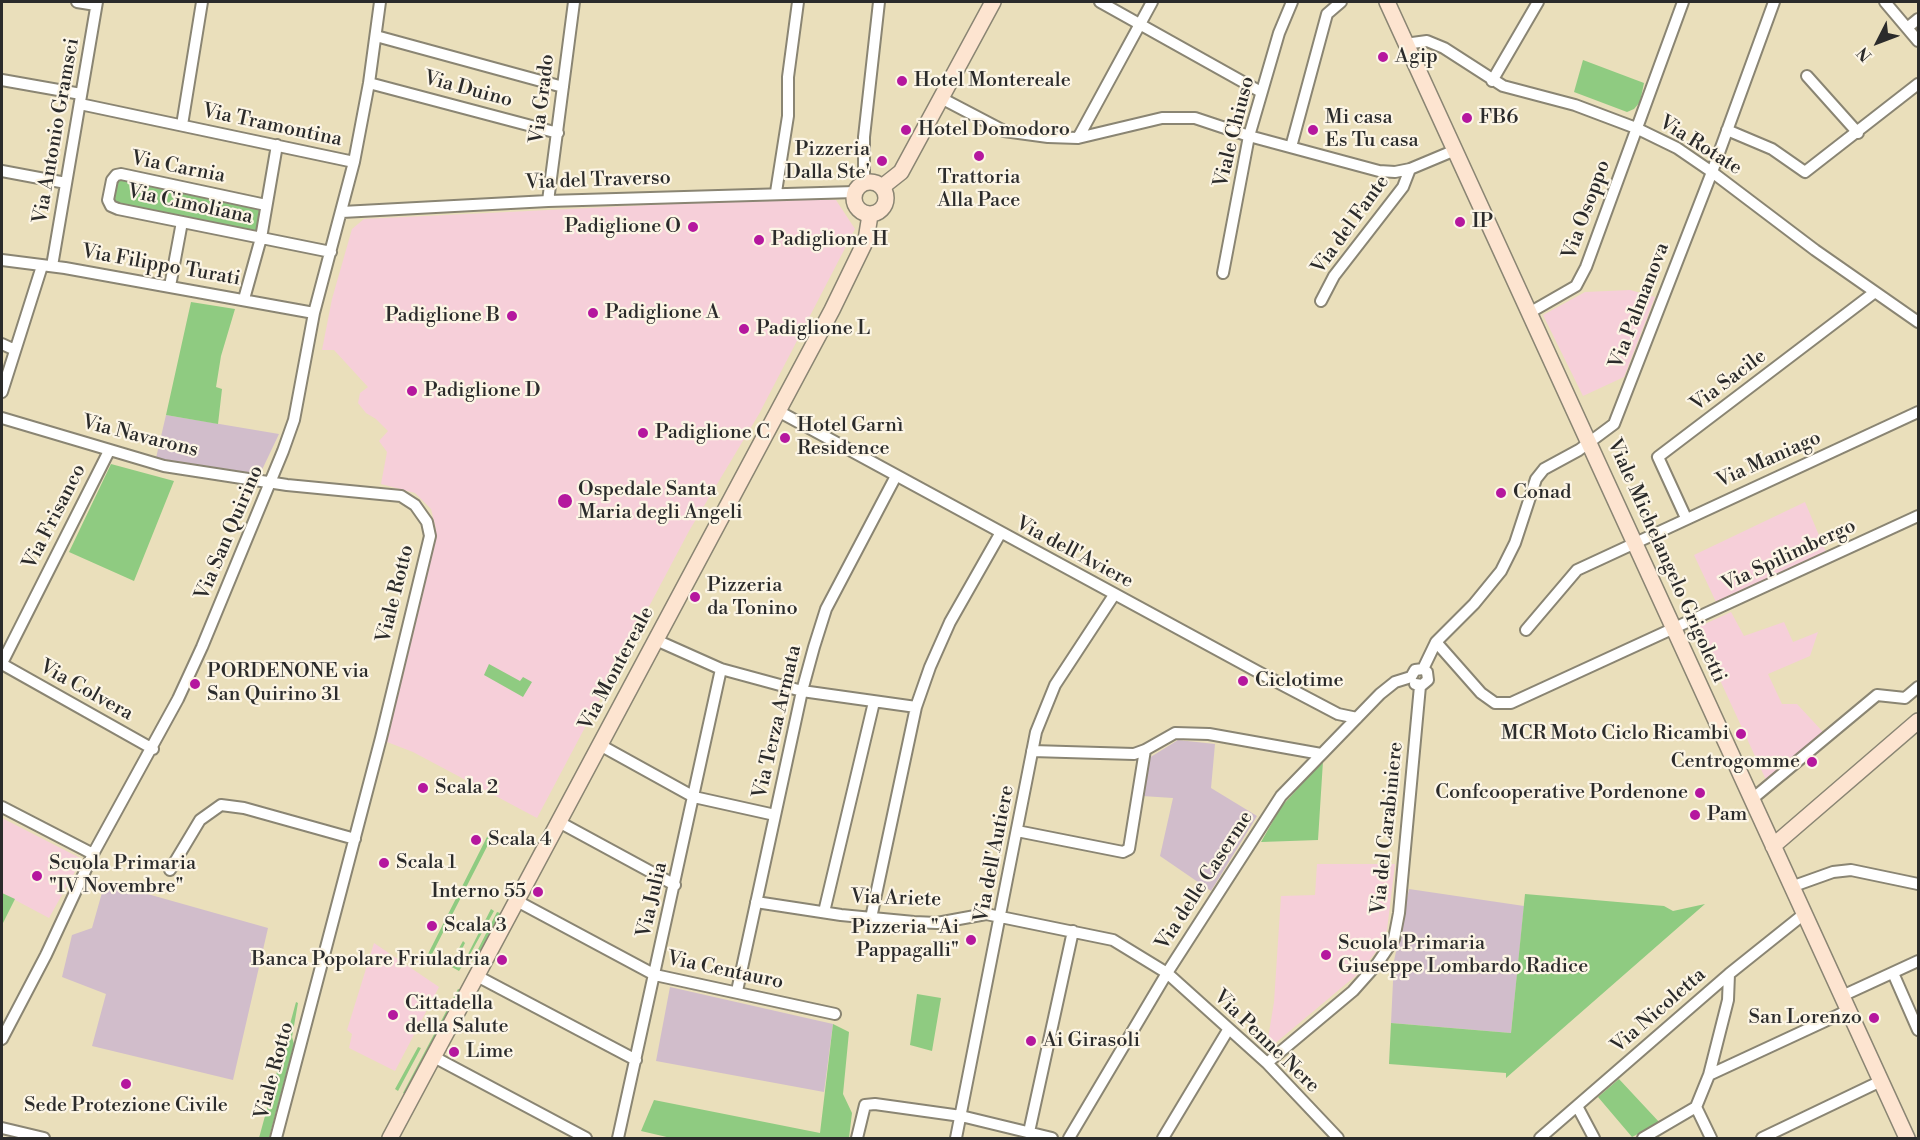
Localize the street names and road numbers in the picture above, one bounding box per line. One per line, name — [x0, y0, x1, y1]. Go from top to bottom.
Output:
street label: Via Antonio Gramsci — [29, 36, 85, 226]
street label: Via Grado — [526, 53, 560, 145]
street label: Via Duino — [421, 67, 515, 113]
street label: Viale Chiuso — [1210, 74, 1260, 190]
street label: Via Tramontina — [200, 99, 344, 153]
street label: Via Rotate — [1654, 111, 1746, 181]
street label: Via Carnia — [129, 147, 227, 189]
street label: Via Osoppo — [1558, 157, 1616, 263]
street label: Via del Traverso — [525, 166, 671, 196]
street label: Via del Fante — [1307, 171, 1395, 279]
street label: Via Cimoliana — [125, 180, 255, 230]
street label: Via Filippo Turati — [80, 240, 242, 292]
street label: Via Palmanova — [1605, 240, 1675, 372]
street label: Via Sacile — [1687, 345, 1771, 417]
street label: Via Navarons — [79, 411, 201, 463]
street label: Via Maniago — [1713, 426, 1825, 494]
street label: Viale Michelangelo Grigoletti — [1601, 435, 1731, 687]
street label: Via Frisanco — [18, 460, 92, 574]
street label: Via San Quirino — [191, 462, 269, 604]
street label: Via dell'Aviere — [1011, 512, 1137, 594]
street label: Via Spilimbergo — [1718, 514, 1860, 598]
street label: Viale Rotto — [372, 543, 420, 645]
street label: Via Montereale — [574, 603, 660, 735]
street label: Via Terza Armata — [749, 643, 807, 801]
street label: Via Colvera — [35, 655, 137, 727]
street label: Via del Carabiniere — [1367, 741, 1409, 915]
street label: Via dell'Autiere — [970, 783, 1020, 925]
street label: Via delle Caserme — [1151, 807, 1259, 955]
street label: Via Julia — [633, 860, 673, 940]
street label: Via Ariete — [850, 885, 942, 913]
street label: Via Centauro — [665, 947, 785, 995]
street label: Via Nicoletta — [1607, 963, 1711, 1059]
street label: Via Penne Nere — [1208, 985, 1324, 1099]
street label: Viale Rotto — [250, 1020, 300, 1122]

